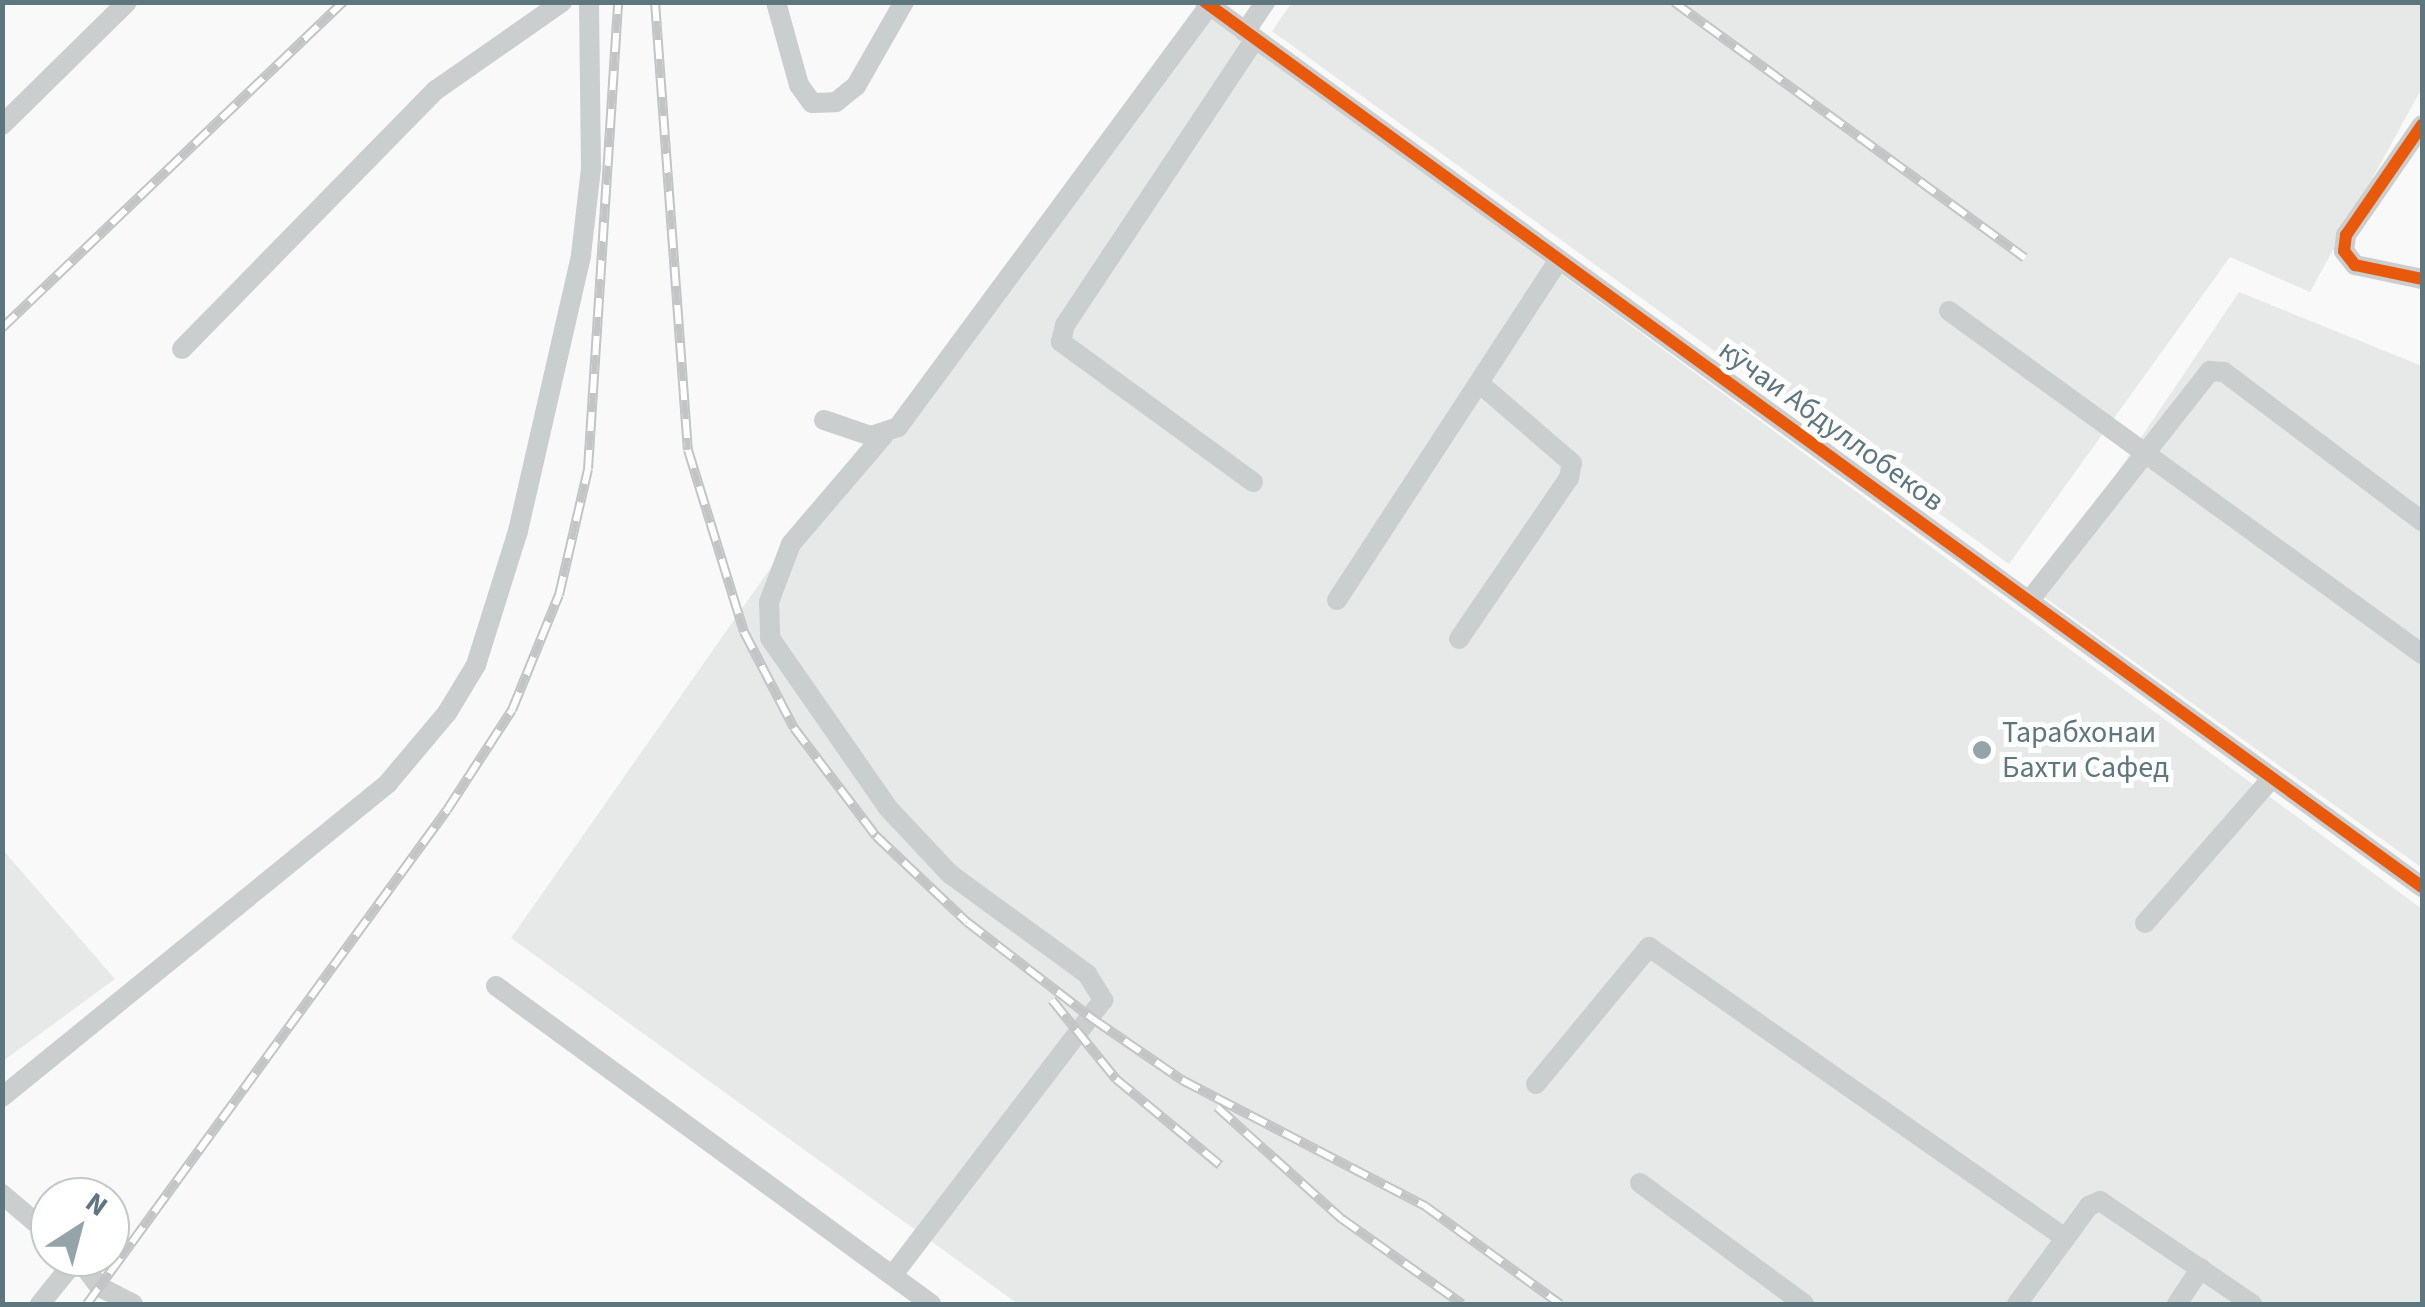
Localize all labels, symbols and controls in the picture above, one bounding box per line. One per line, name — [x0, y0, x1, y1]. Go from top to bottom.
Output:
street label: кӯчаи Абдуллобеков — [1711, 332, 1951, 520]
place label: Тарабхонаи Бахти Сафед — [2002, 715, 2169, 786]
marker: Тарабхонаи Бахти Сафед — [1971, 739, 1993, 761]
north arrow — [30, 1177, 130, 1277]
text: N — [77, 1183, 116, 1226]

